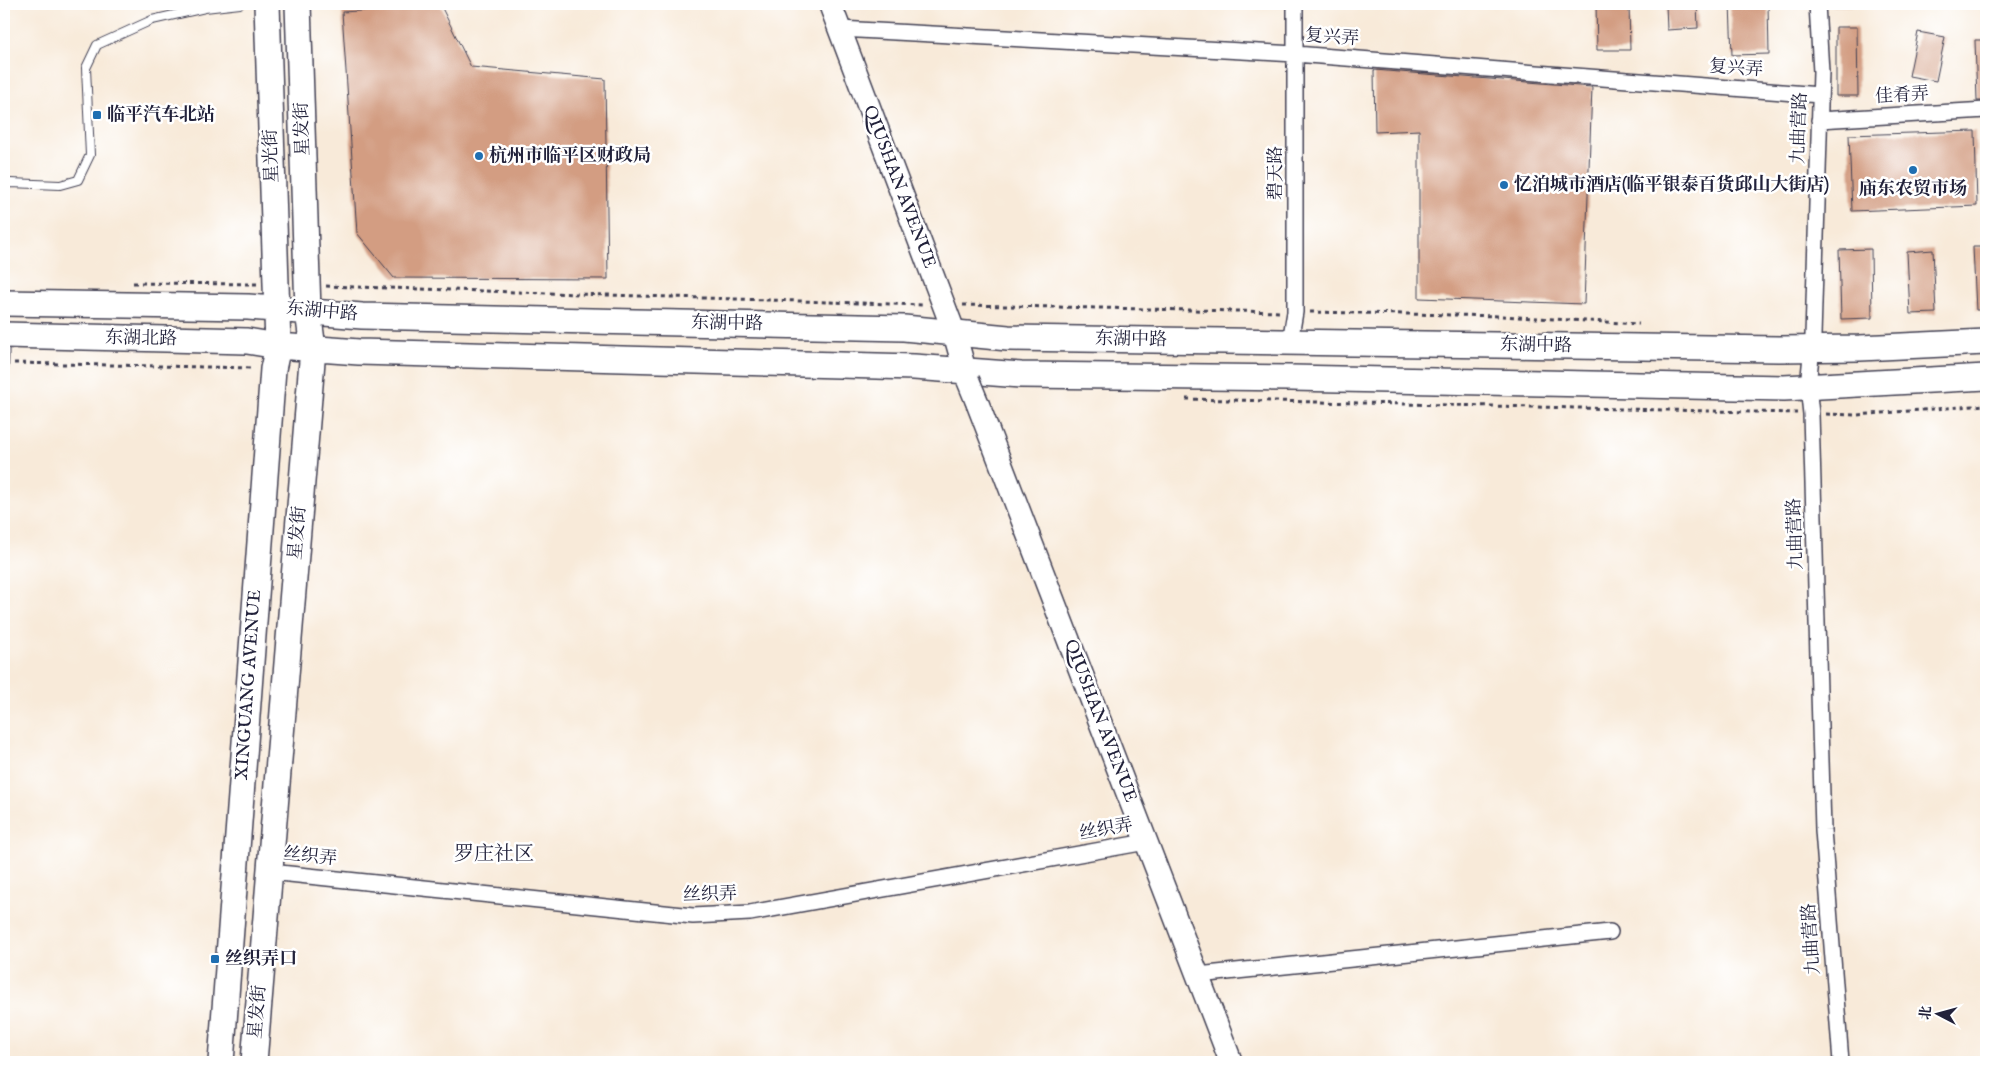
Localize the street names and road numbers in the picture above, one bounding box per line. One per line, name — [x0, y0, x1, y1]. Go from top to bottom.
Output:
street label: 复兴弄 — [1304, 25, 1360, 51]
street label: 复兴弄 — [1708, 56, 1764, 82]
street label: 佳肴弄 — [1874, 83, 1930, 109]
street label: 九曲营路 — [1787, 92, 1813, 164]
street label: 星发街 — [291, 102, 315, 156]
street label: QIUSHAN AVENUE — [857, 102, 941, 272]
street label: 星光街 — [260, 129, 284, 183]
street label: 碧天路 — [1265, 146, 1288, 200]
street label: 东湖中路 — [285, 297, 359, 327]
street label: 东湖中路 — [691, 312, 763, 336]
street label: 东湖北路 — [105, 327, 177, 351]
street label: 东湖中路 — [1095, 328, 1167, 352]
street label: 东湖中路 — [1500, 334, 1572, 358]
street label: 九曲营路 — [1783, 498, 1809, 570]
street label: 星发街 — [284, 505, 312, 561]
street label: XINGUANG AVENUE — [231, 589, 267, 781]
street label: QIUSHAN AVENUE — [1058, 636, 1142, 806]
street label: 丝织弄 — [1077, 814, 1135, 846]
street label: 丝织弄 — [282, 843, 338, 871]
street label: 丝织弄 — [683, 883, 737, 907]
street label: 九曲营路 — [1798, 902, 1826, 976]
street label: 星发街 — [244, 984, 272, 1040]

